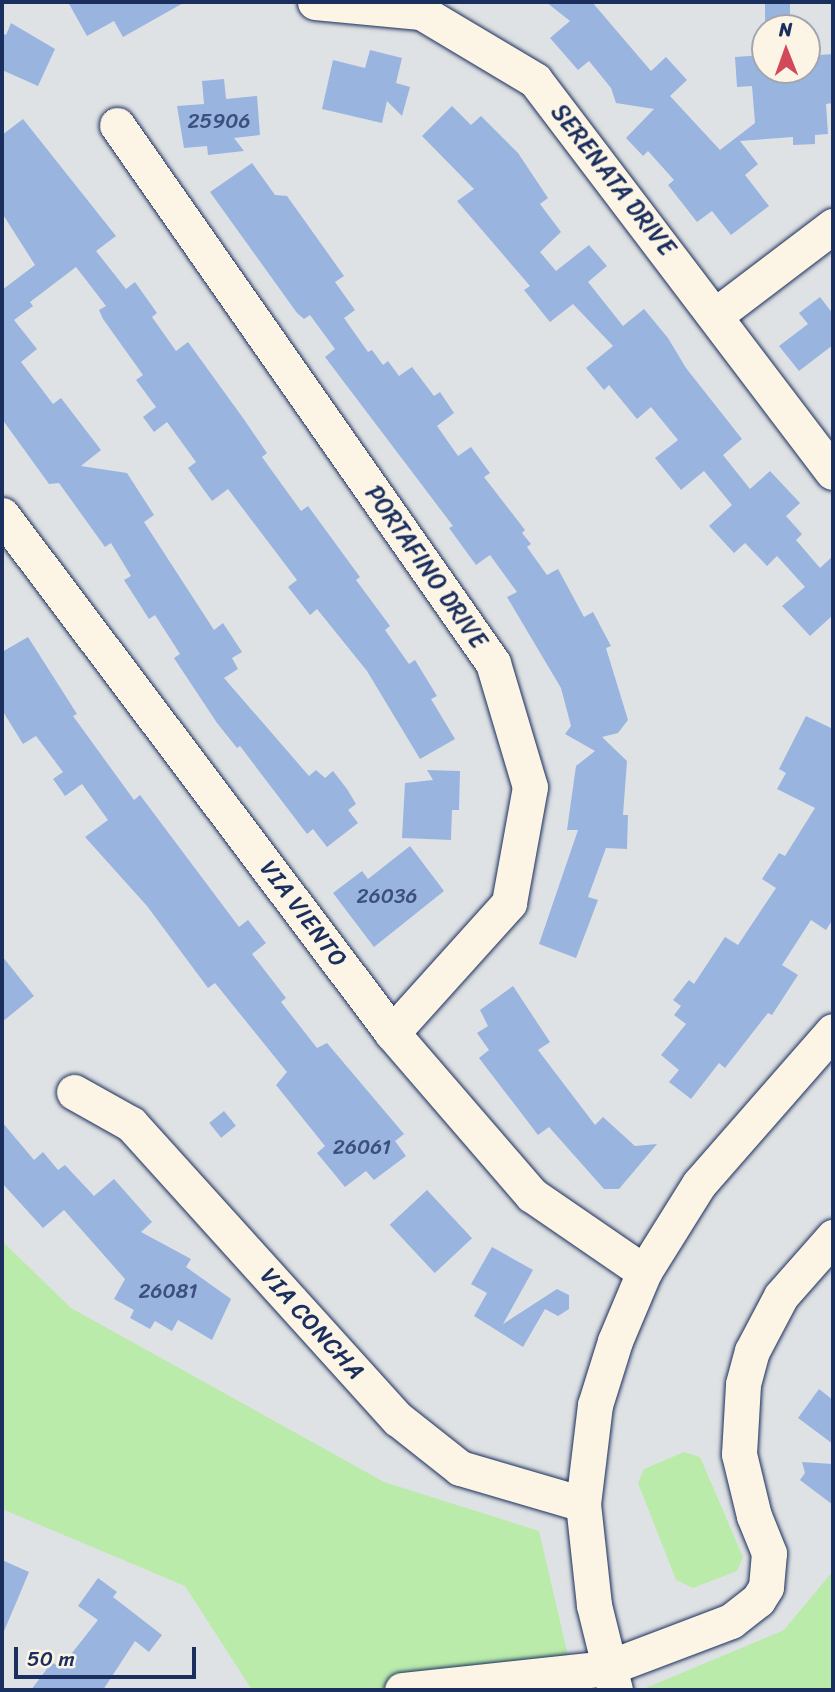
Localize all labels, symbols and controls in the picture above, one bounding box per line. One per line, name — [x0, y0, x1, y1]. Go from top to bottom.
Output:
text: N — [779, 13, 793, 46]
north arrow — [751, 14, 821, 84]
street label: SERENATA DRIVE — [544, 97, 682, 263]
house number: 25906 — [187, 108, 251, 134]
street label: PORTAFINO DRIVE — [358, 479, 494, 655]
street label: VIA VIENTO — [253, 855, 353, 973]
house number: 26036 — [357, 883, 417, 909]
house number: 26061 — [333, 1134, 391, 1160]
street label: VIA CONCHA — [254, 1262, 370, 1386]
house number: 26081 — [139, 1278, 197, 1304]
scale bar — [18, 1632, 200, 1676]
text: 50 m — [27, 1640, 75, 1678]

